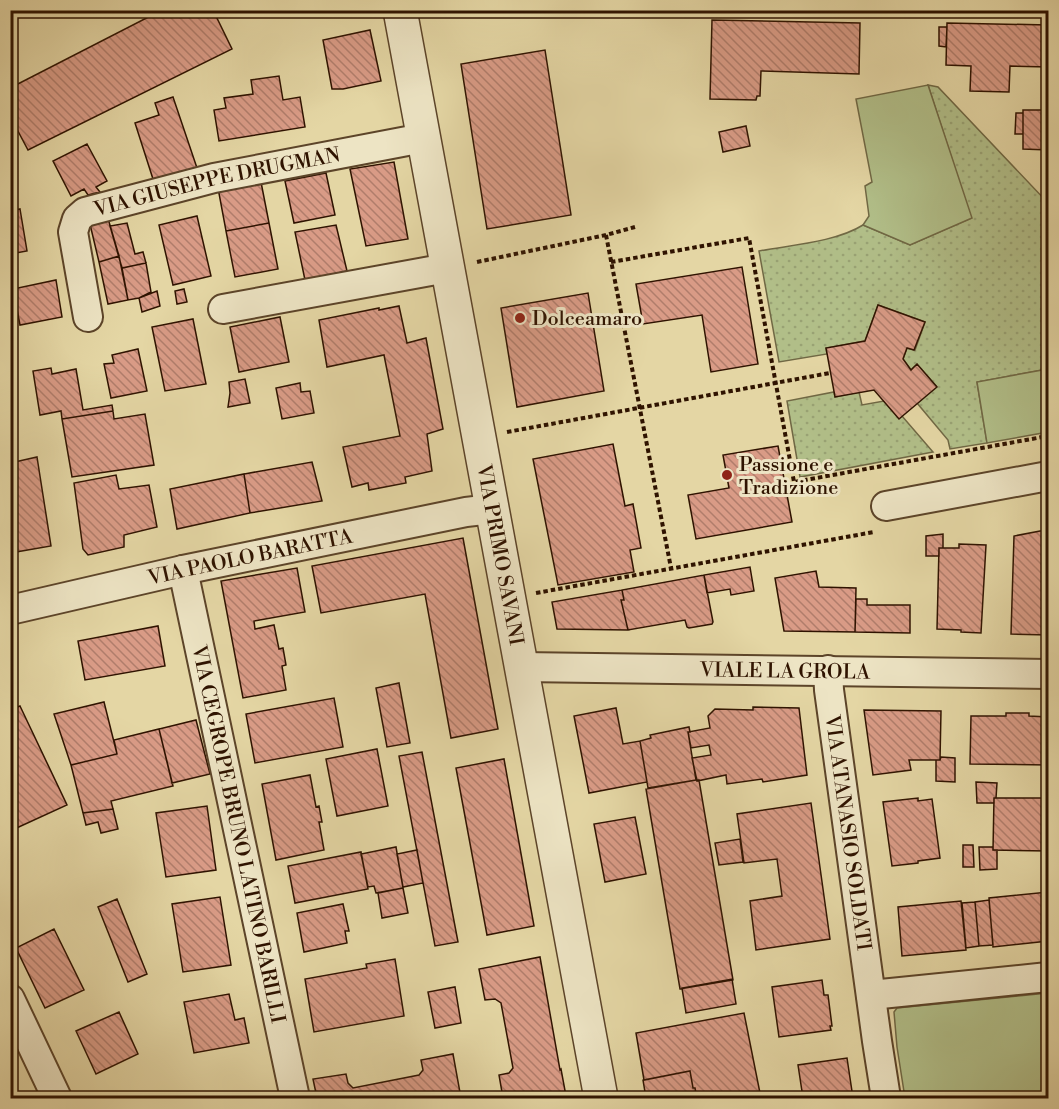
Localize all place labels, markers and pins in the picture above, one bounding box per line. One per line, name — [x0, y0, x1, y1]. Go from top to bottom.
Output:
place label: Dolceamaro — [532, 307, 642, 332]
marker: Dolceamaro — [513, 311, 527, 325]
place label: Passione e Tradizione — [739, 453, 838, 501]
marker: Passione e Tradizione — [720, 468, 734, 482]

